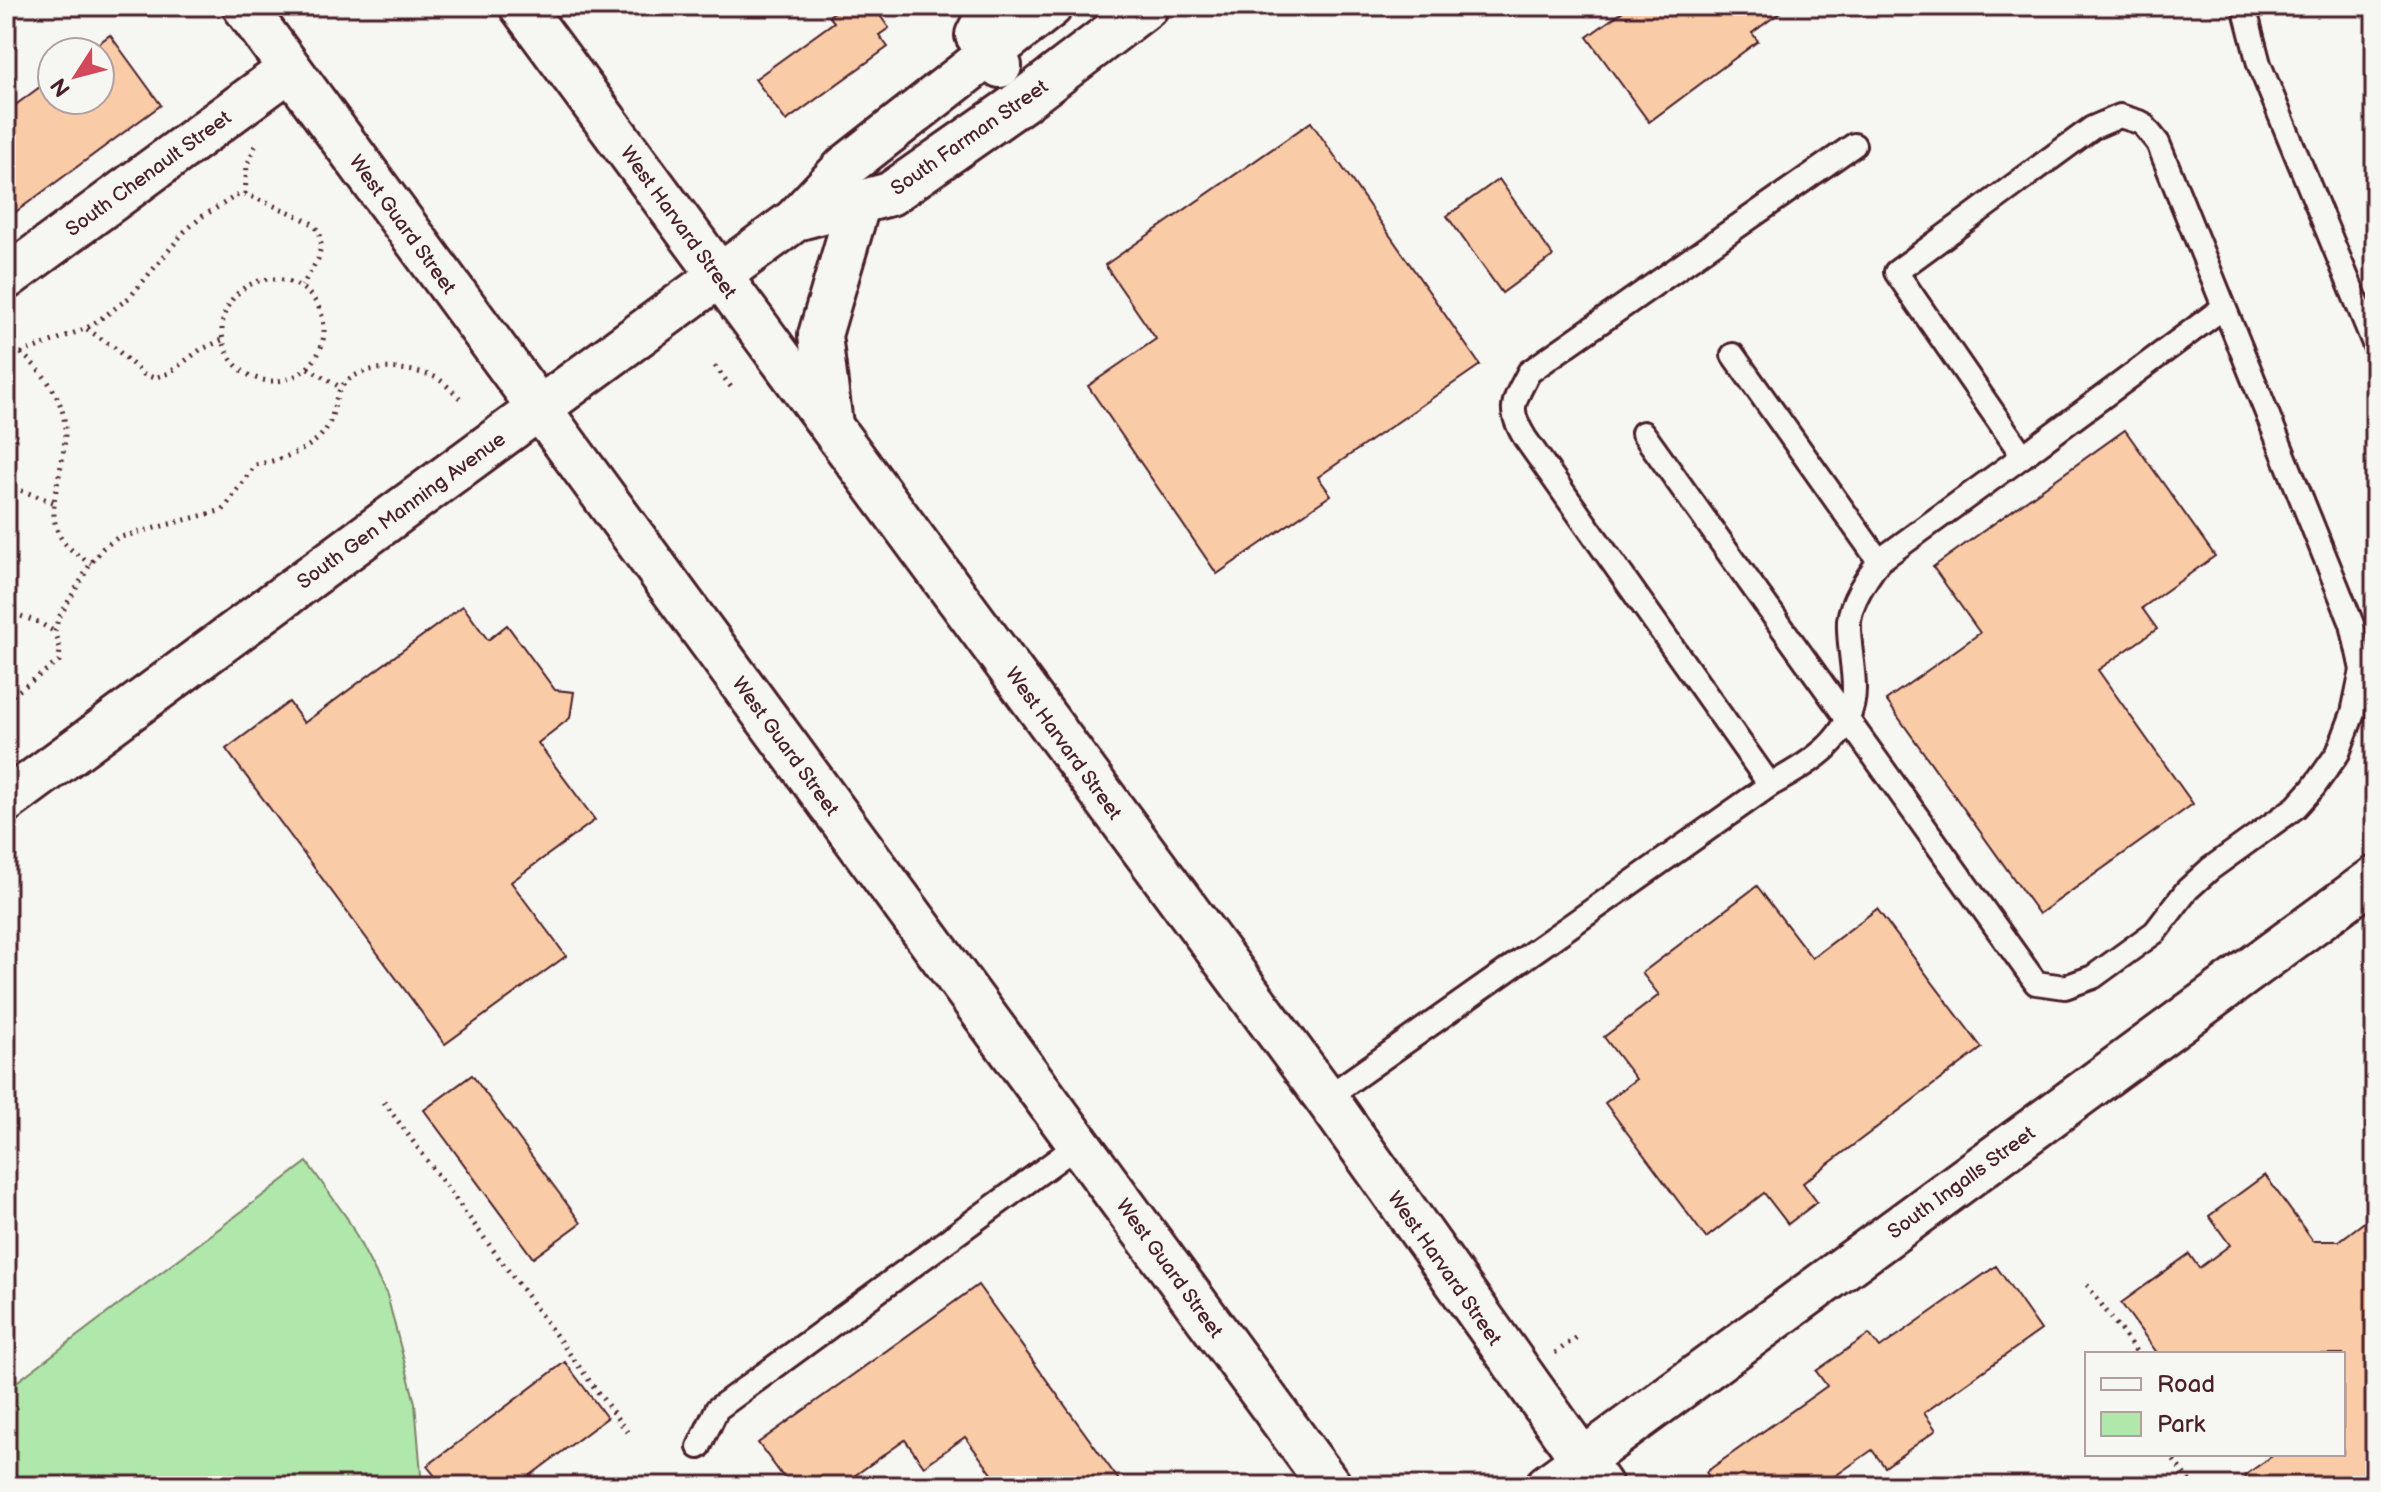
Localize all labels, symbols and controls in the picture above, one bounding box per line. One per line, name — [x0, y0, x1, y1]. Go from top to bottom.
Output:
north arrow — [36, 36, 116, 116]
text: N — [45, 72, 77, 101]
street label: South Farman Street — [887, 75, 1053, 201]
street label: South Chenault Street — [61, 106, 236, 242]
street label: West Harvard Street — [615, 142, 742, 303]
street label: West Guard Street — [344, 150, 461, 299]
street label: South Gen Manning Avenue — [293, 427, 511, 594]
street label: West Harvard Street — [1000, 663, 1127, 824]
street label: West Guard Street — [727, 672, 844, 821]
street label: South Ingalls Street — [1883, 1121, 2040, 1244]
street label: West Harvard Street — [1382, 1187, 1506, 1350]
street label: West Guard Street — [1111, 1194, 1228, 1343]
legend — [2085, 1352, 2345, 1456]
text: Road — [2157, 1370, 2215, 1399]
text: Park — [2157, 1410, 2205, 1439]

